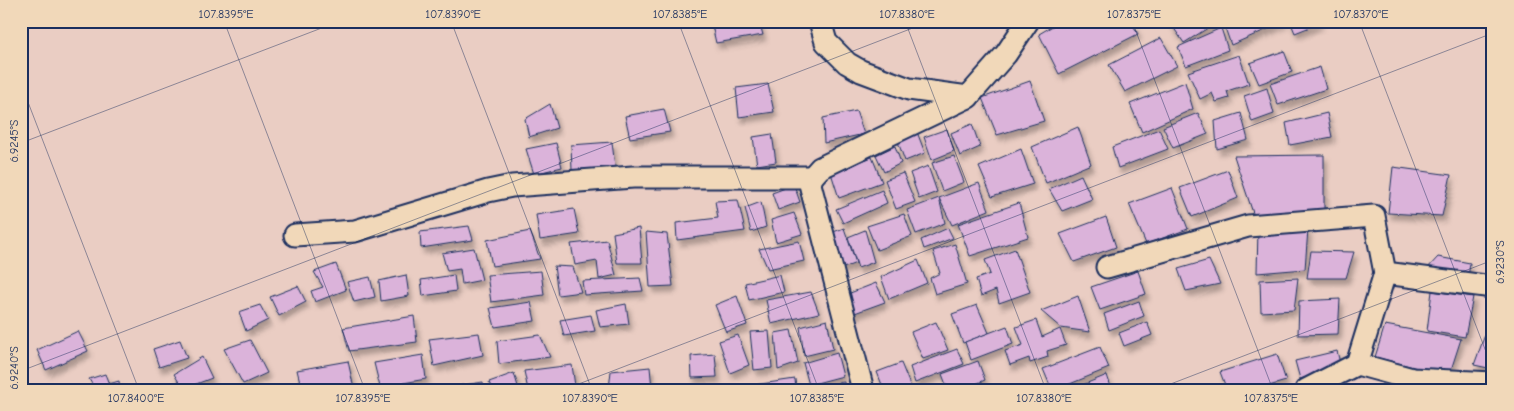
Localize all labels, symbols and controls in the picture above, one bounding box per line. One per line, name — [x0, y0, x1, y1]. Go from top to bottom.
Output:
text: 107.8395°E — [199, 7, 253, 21]
text: 107.8390°E — [425, 7, 481, 21]
text: 107.8385°E — [653, 7, 707, 21]
text: 107.8380°E — [879, 7, 935, 21]
text: 107.8375°E — [1107, 7, 1161, 21]
text: 107.8370°E — [1333, 7, 1389, 21]
text: 6.9245°S — [7, 119, 21, 162]
text: 6.9230°S — [1493, 240, 1507, 284]
text: 6.9240°S — [7, 346, 21, 390]
text: 107.8400°E — [108, 391, 164, 405]
text: 107.8395°E — [336, 391, 390, 405]
text: 107.8390°E — [562, 391, 618, 405]
text: 107.8385°E — [790, 391, 844, 405]
text: 107.8380°E — [1016, 391, 1072, 405]
text: 107.8375°E — [1244, 391, 1298, 405]

